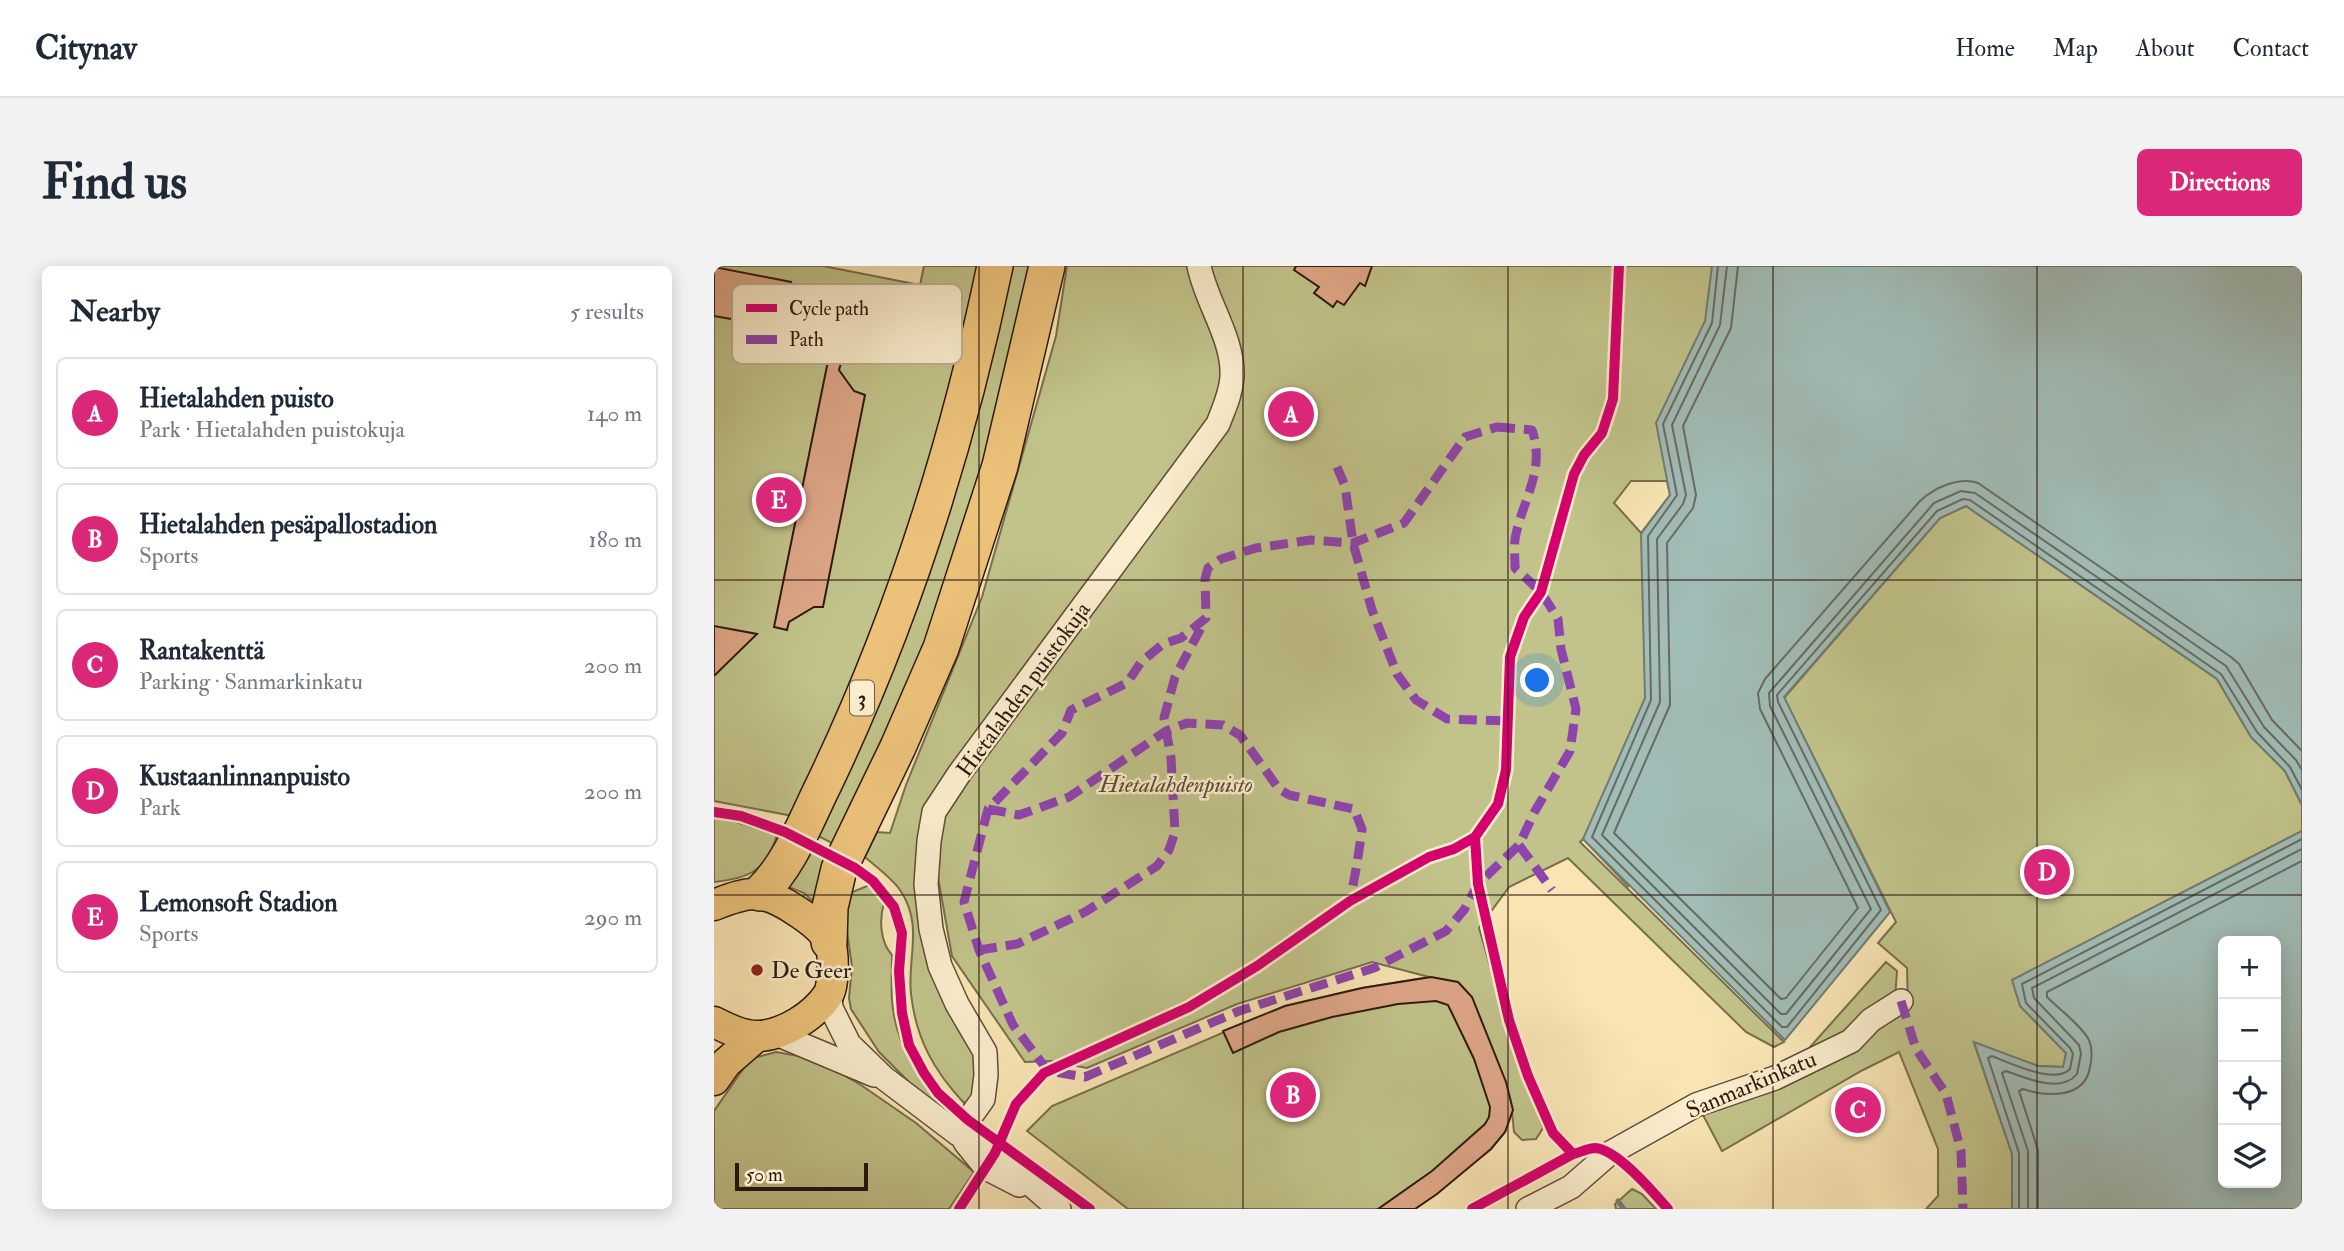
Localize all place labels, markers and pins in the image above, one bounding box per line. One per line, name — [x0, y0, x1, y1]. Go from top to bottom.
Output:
pin: A — [1268, 388, 1314, 440]
pin: E — [756, 474, 802, 526]
pin: D — [2024, 846, 2070, 898]
place label: De Geer — [771, 956, 852, 985]
marker: De Geer — [749, 962, 765, 978]
pin: B — [1270, 1069, 1316, 1121]
pin: C — [1835, 1084, 1881, 1136]

